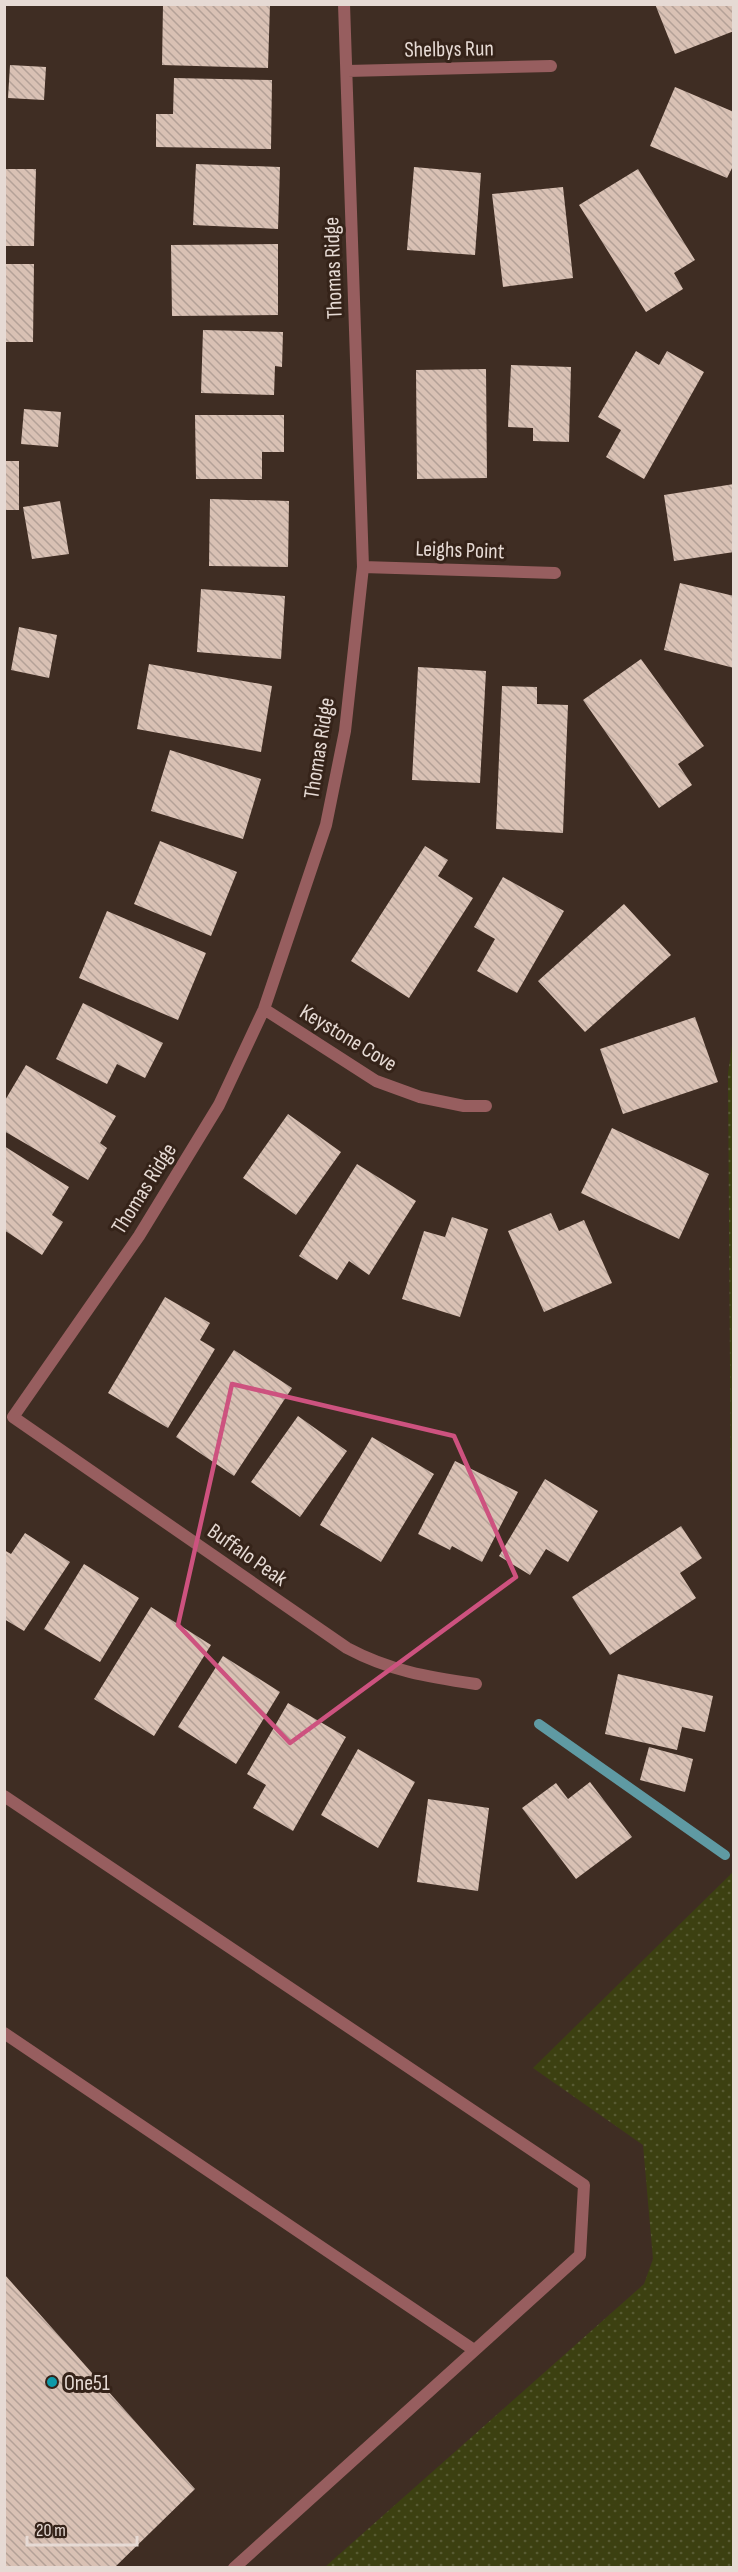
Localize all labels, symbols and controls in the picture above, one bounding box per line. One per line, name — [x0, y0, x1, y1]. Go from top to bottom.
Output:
street label: Shelbys Run — [404, 35, 494, 64]
street label: Thomas Ridge — [318, 216, 349, 320]
street label: Leighs Point — [415, 535, 505, 566]
street label: Thomas Ridge — [298, 696, 341, 801]
street label: Keystone Cove — [295, 999, 402, 1078]
street label: Thomas Ridge — [106, 1138, 183, 1239]
street label: Buffalo Peak — [202, 1518, 293, 1593]
place label: One51 — [64, 2370, 110, 2397]
marker: One51 — [45, 2375, 59, 2389]
scale bar — [27, 2509, 136, 2547]
text: 20 m — [36, 2520, 66, 2541]

